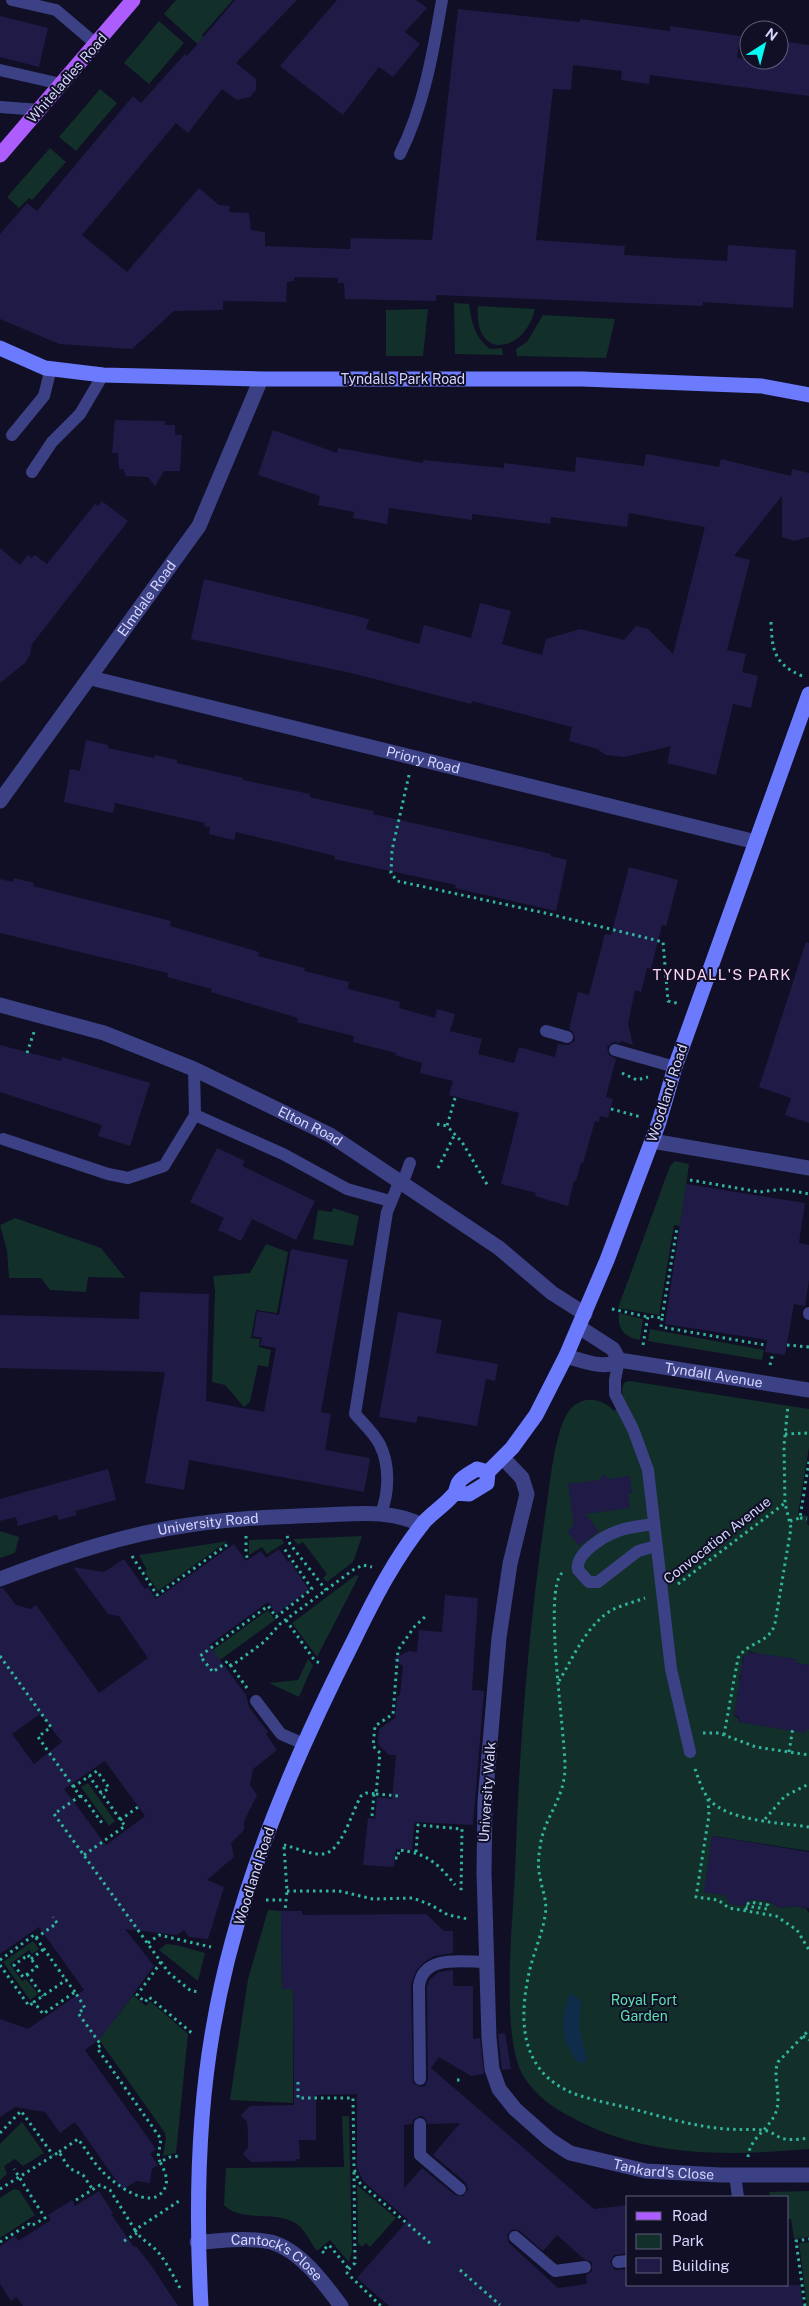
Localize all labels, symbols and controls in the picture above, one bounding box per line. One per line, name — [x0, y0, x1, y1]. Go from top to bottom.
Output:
north arrow — [739, 20, 789, 70]
text: N — [763, 25, 781, 44]
street label: Whiteladies Road — [24, 30, 110, 126]
street label: Tyndalls Park Road — [341, 371, 465, 387]
street label: Elmdale Road — [114, 558, 179, 639]
street label: Priory Road — [384, 743, 462, 777]
district label: TYNDALL'S PARK — [652, 966, 792, 983]
street label: Woodland Road — [644, 1042, 690, 1144]
street label: Elton Road — [275, 1103, 345, 1149]
street label: Tyndall Avenue — [663, 1359, 764, 1391]
street label: Convocation Avenue — [660, 1493, 774, 1587]
street label: University Road — [156, 1510, 259, 1538]
street label: University Walk — [476, 1741, 499, 1843]
street label: Woodland Road — [231, 1825, 277, 1927]
park label: Royal Fort Garden — [611, 1992, 677, 2024]
street label: Tankard's Close — [612, 2156, 715, 2183]
legend — [626, 2196, 789, 2286]
text: Road — [672, 2207, 708, 2224]
street label: Cantock's Close — [230, 2232, 326, 2284]
text: Park — [672, 2232, 704, 2249]
text: Building — [672, 2257, 730, 2274]

